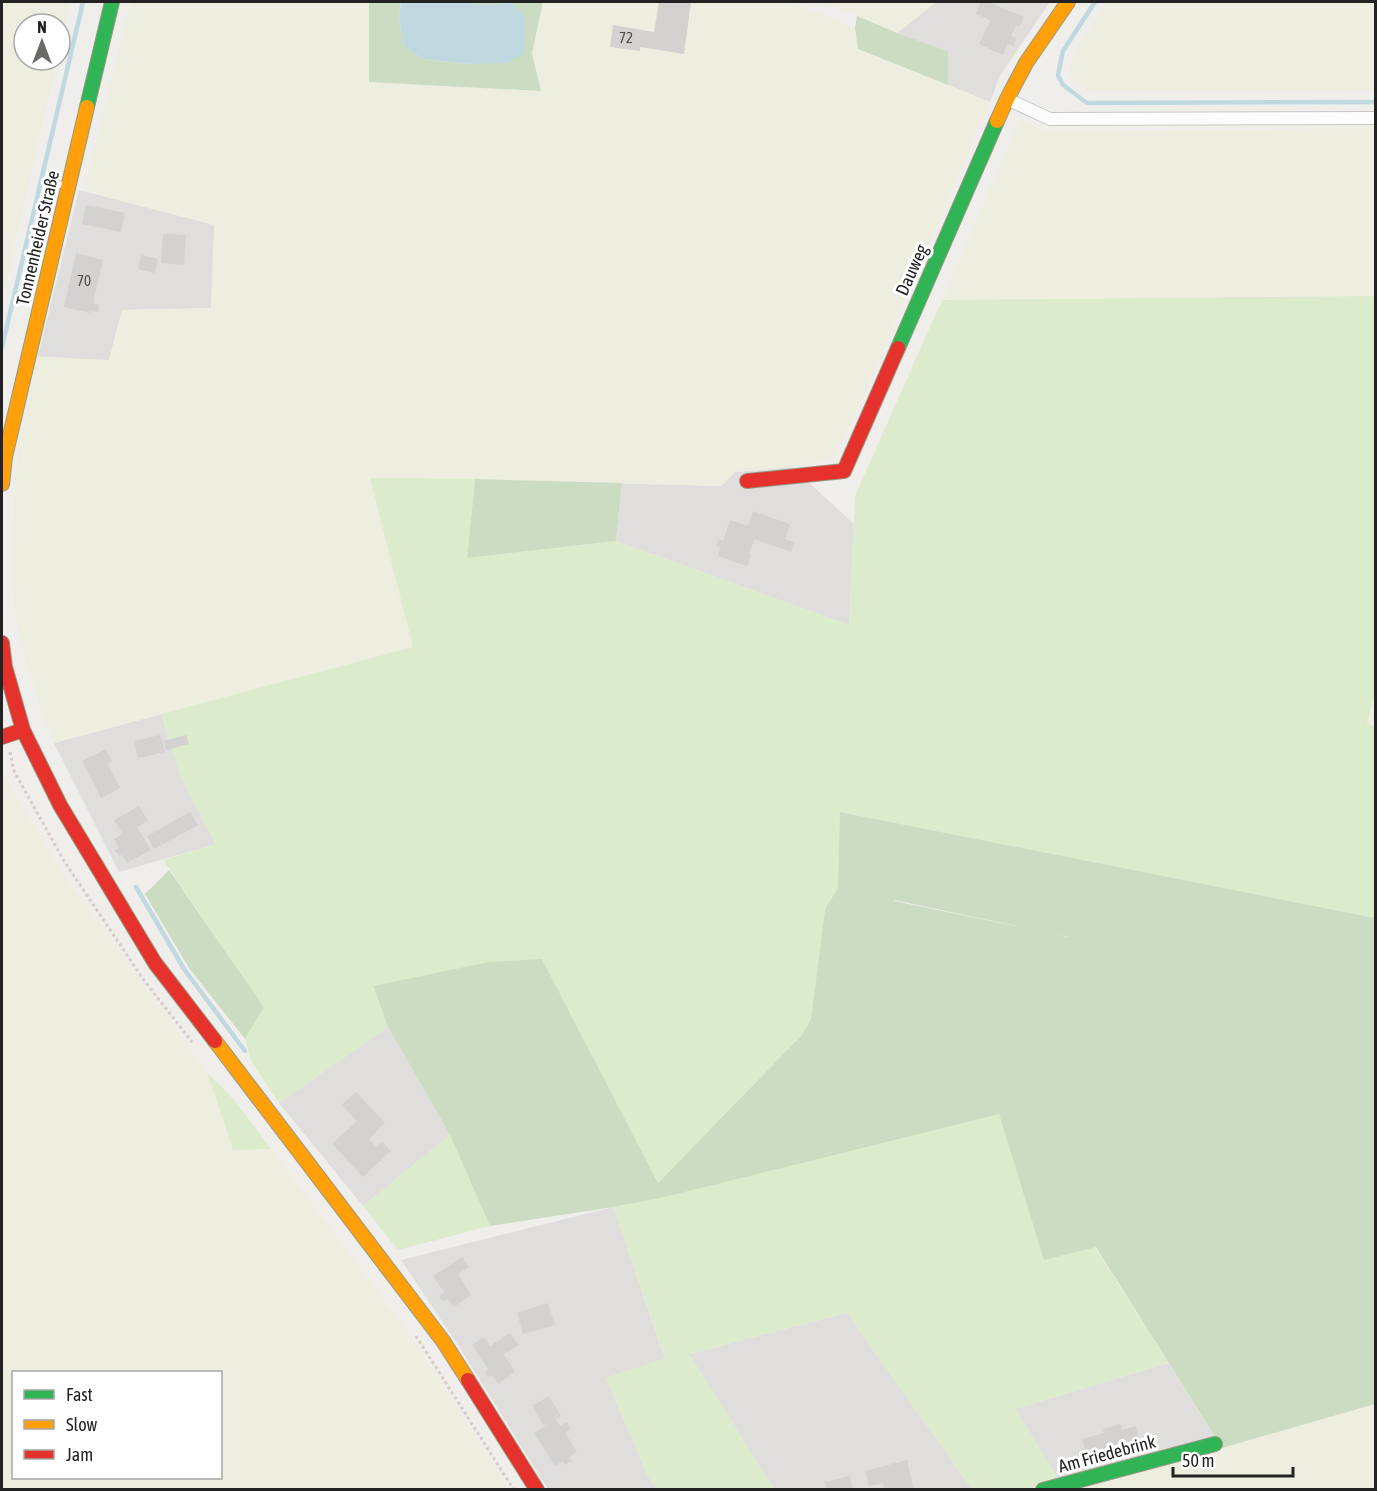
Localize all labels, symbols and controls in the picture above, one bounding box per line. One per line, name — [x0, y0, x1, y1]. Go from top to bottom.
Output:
north arrow — [12, 12, 72, 72]
text: N — [37, 18, 47, 36]
house number: 72 — [619, 29, 633, 46]
street label: Tonnenheider Straße — [12, 168, 63, 307]
street label: Dauweg — [891, 241, 932, 299]
house number: 70 — [77, 272, 91, 289]
legend — [12, 1371, 222, 1479]
text: Fast — [66, 1384, 93, 1405]
text: Slow — [66, 1414, 97, 1435]
street label: Am Friedebrink — [1056, 1430, 1158, 1477]
scale bar — [1173, 1440, 1293, 1478]
text: Jam — [66, 1444, 93, 1465]
text: 50 m — [1182, 1450, 1214, 1471]

